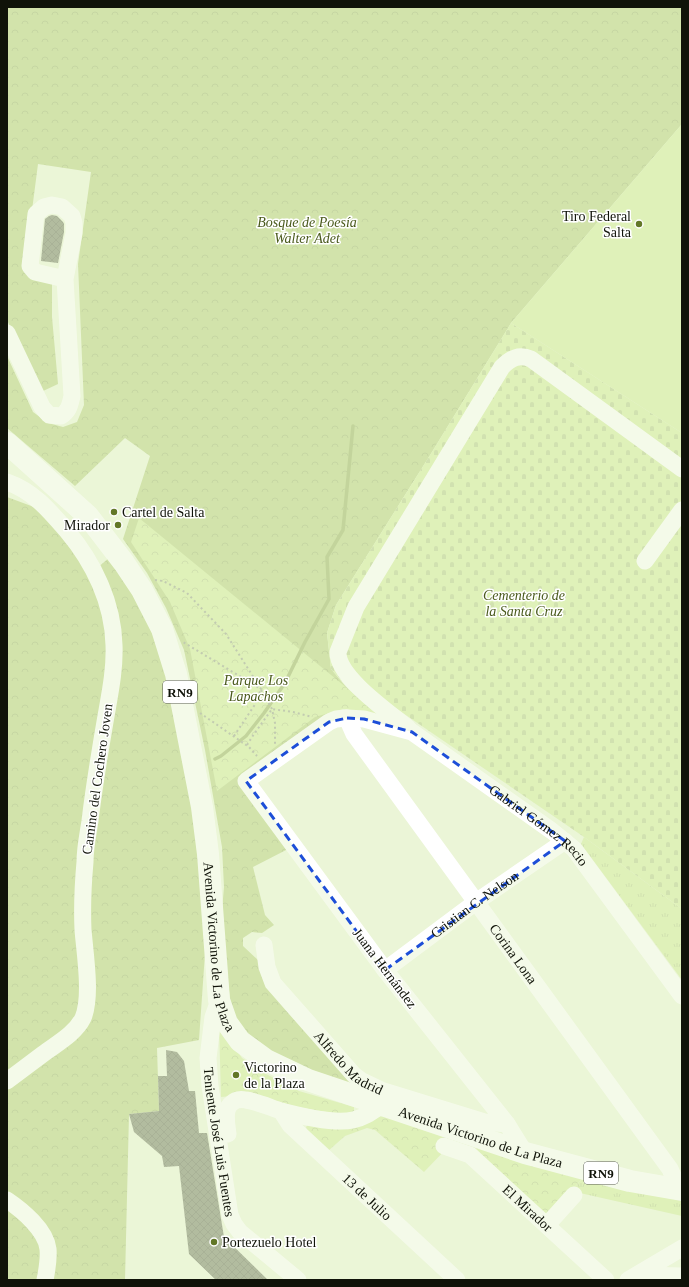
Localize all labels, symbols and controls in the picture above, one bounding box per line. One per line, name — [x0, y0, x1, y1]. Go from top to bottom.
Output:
place label: Tiro Federal Salta — [562, 209, 632, 240]
park label: Bosque de Poesía Walter Adet — [257, 215, 357, 246]
marker: Tiro Federal Salta — [634, 219, 644, 229]
place label: Cartel de Salta — [122, 505, 205, 520]
marker: Cartel de Salta — [109, 507, 119, 517]
place label: Mirador — [64, 518, 110, 533]
marker: Mirador — [113, 520, 123, 530]
park label: Cementerio de la Santa Cruz — [483, 588, 565, 619]
park label: Parque Los Lapachos — [223, 673, 289, 704]
road number: RN9 — [163, 681, 197, 703]
street label: Camino del Cochero Joven — [79, 703, 116, 855]
street label: Gabriel Gómez Recio — [486, 782, 591, 869]
street label: Avenida Victorino de La Plaza — [201, 861, 238, 1035]
street label: Cristian C. Nelson — [428, 868, 521, 941]
street label: Corina Lona — [486, 921, 540, 988]
street label: Juana Hernández — [350, 925, 419, 1011]
street label: Alfredo Madrid — [311, 1028, 385, 1098]
place label: Victorino de la Plaza — [244, 1060, 305, 1091]
street label: Teniente José Luis Fuentes — [201, 1067, 237, 1218]
marker: Victorino de la Plaza — [231, 1070, 241, 1080]
street label: Avenida Victorino de La Plaza — [397, 1104, 565, 1171]
road number: RN9 — [584, 1162, 618, 1184]
street label: 13 de Julio — [339, 1171, 395, 1223]
street label: El Mirador — [500, 1182, 556, 1235]
place label: Portezuelo Hotel — [222, 1235, 317, 1250]
marker: Portezuelo Hotel — [209, 1237, 219, 1247]

